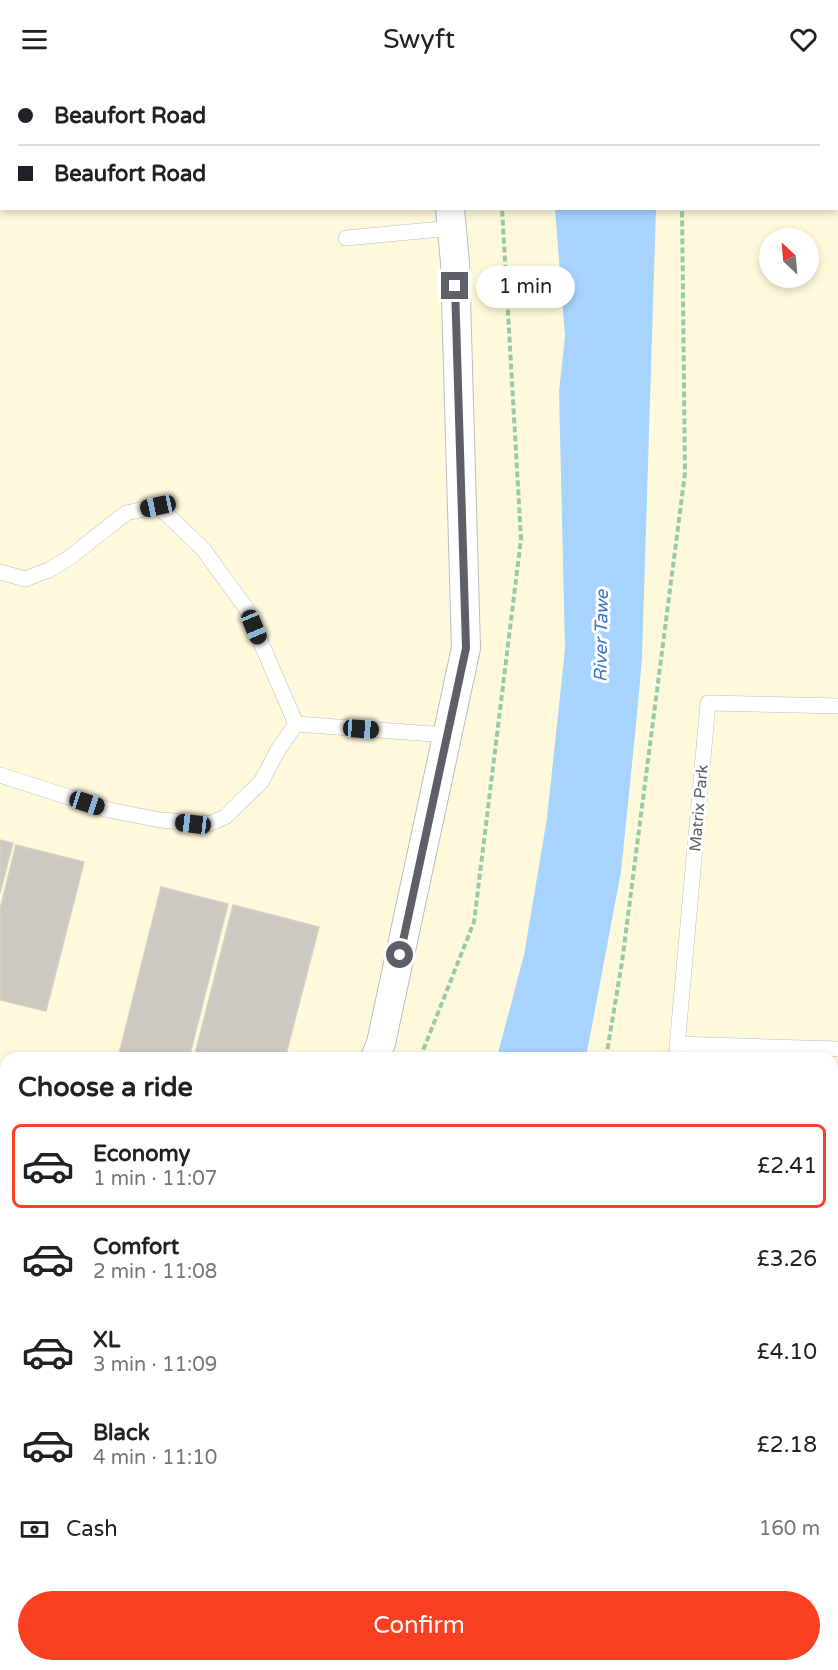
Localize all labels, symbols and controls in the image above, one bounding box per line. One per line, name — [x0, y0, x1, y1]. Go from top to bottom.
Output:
icon: menu — [18, 23, 51, 56]
text: Swyft — [383, 23, 455, 56]
icon: heart — [787, 23, 820, 56]
text: Beaufort Road — [54, 103, 206, 129]
text: Beaufort Road — [54, 161, 206, 187]
north arrow — [759, 228, 819, 288]
map controls — [759, 228, 819, 288]
callout: 1 min — [476, 265, 575, 307]
route end — [441, 272, 468, 299]
text: 1 min — [499, 275, 552, 299]
car — [139, 493, 177, 519]
water label: River Tawe — [589, 589, 613, 682]
car — [239, 607, 269, 647]
car — [342, 719, 380, 739]
street label: Matrix Park — [685, 763, 713, 853]
car — [67, 789, 107, 817]
car — [174, 813, 212, 835]
route start — [386, 941, 413, 968]
text: Choose a ride — [18, 1071, 193, 1104]
icon: car — [21, 1139, 75, 1193]
text: Economy — [93, 1141, 190, 1167]
text: £2.41 — [757, 1153, 817, 1179]
text: 1 min · 11:07 — [93, 1167, 217, 1191]
icon: car — [21, 1232, 75, 1286]
text: Comfort — [93, 1234, 179, 1260]
text: £3.26 — [757, 1246, 817, 1272]
text: 2 min · 11:08 — [93, 1260, 217, 1284]
icon: car — [21, 1325, 75, 1379]
text: XL — [93, 1327, 120, 1353]
text: £4.10 — [757, 1339, 817, 1365]
text: 3 min · 11:09 — [93, 1353, 217, 1377]
icon: car — [21, 1418, 75, 1472]
text: Black — [93, 1420, 150, 1446]
text: £2.18 — [757, 1432, 817, 1458]
text: 4 min · 11:10 — [93, 1446, 217, 1470]
icon: cash — [18, 1513, 51, 1546]
text: Cash — [66, 1516, 118, 1542]
text: 160 m — [759, 1517, 820, 1541]
button: Confirm — [18, 1591, 820, 1660]

